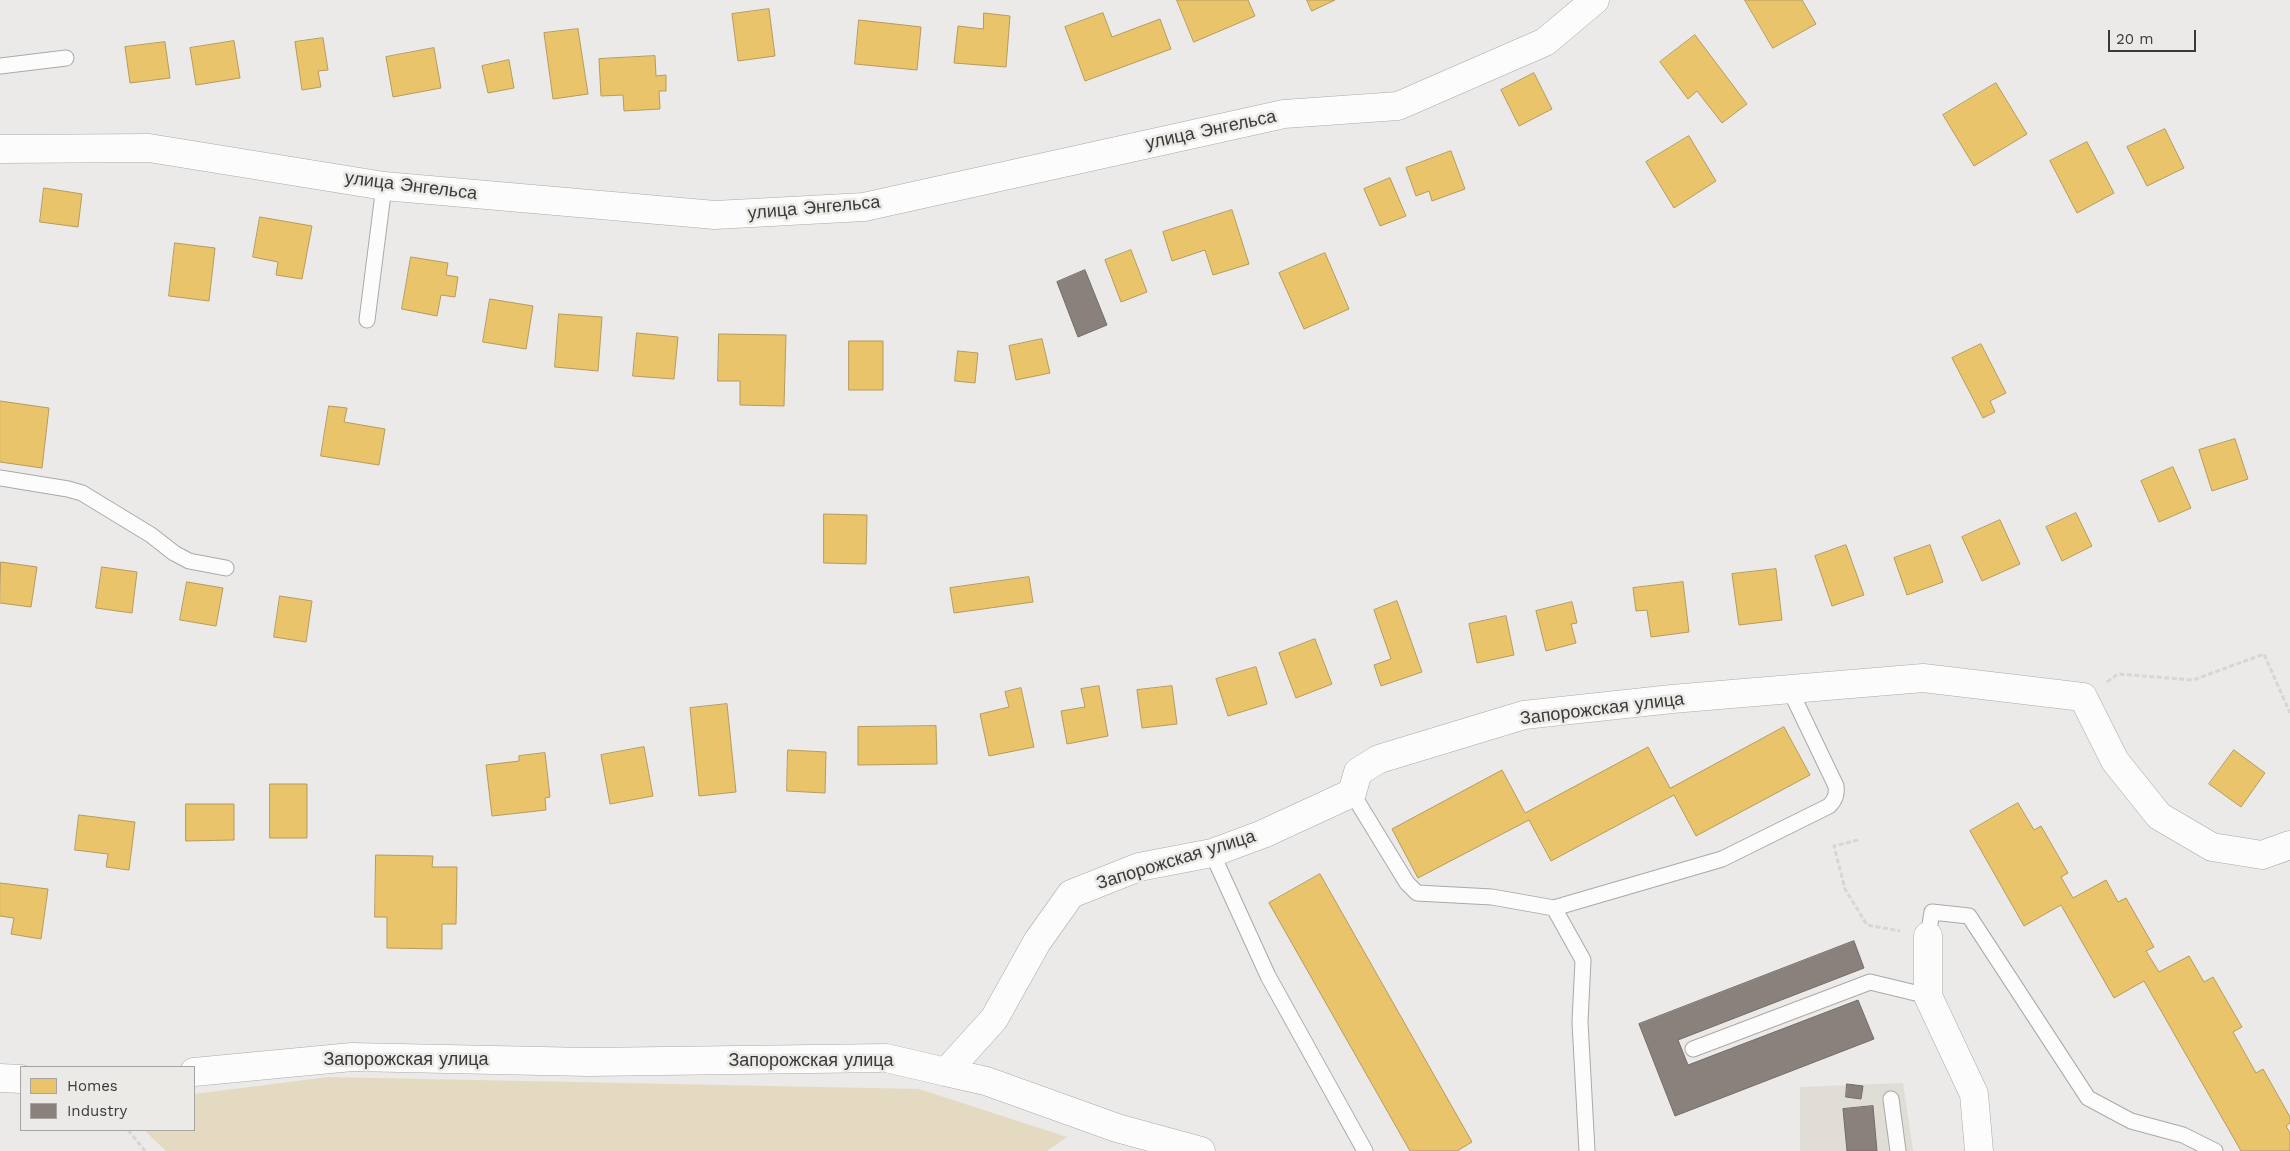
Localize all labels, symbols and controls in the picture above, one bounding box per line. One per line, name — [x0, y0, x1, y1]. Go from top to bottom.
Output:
scale bar — [2110, 20, 2198, 52]
text: 20 m — [2116, 30, 2154, 48]
street label: улица Энгельса — [1144, 106, 1278, 154]
street label: улица Энгельса — [344, 167, 478, 205]
street label: улица Энгельса — [747, 191, 881, 225]
street label: Запорожская улица — [1519, 688, 1685, 730]
street label: Запорожская улица — [1094, 826, 1258, 894]
street label: Запорожская улица — [323, 1049, 489, 1071]
street label: Запорожская улица — [728, 1050, 894, 1072]
legend — [20, 1066, 195, 1131]
text: Homes — [67, 1077, 118, 1095]
text: Industry — [67, 1102, 127, 1120]

